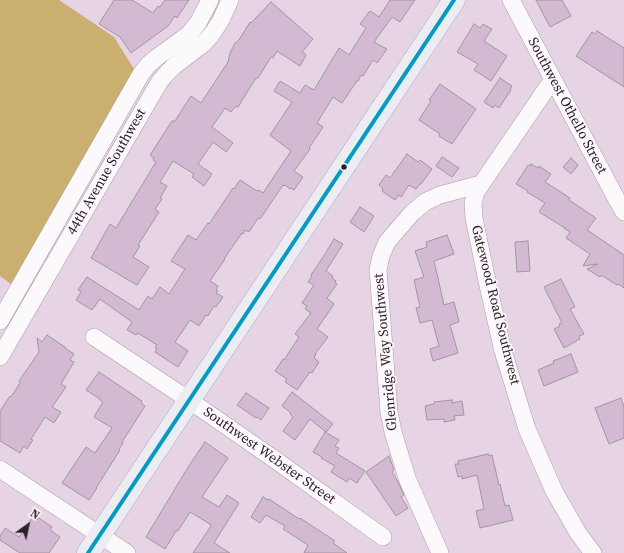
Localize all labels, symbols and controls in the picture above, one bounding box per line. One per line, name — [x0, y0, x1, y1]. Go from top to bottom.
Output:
street label: Southwest Othello Street — [524, 35, 610, 177]
street label: 44th Avenue Southwest — [64, 106, 150, 238]
unlabelled marker — [339, 162, 349, 172]
street label: Gatewood Road Southwest — [467, 224, 523, 386]
street label: Glenridge Way Southwest — [371, 272, 401, 432]
street label: Southwest Webster Street — [200, 404, 338, 508]
north arrow — [8, 505, 48, 545]
text: N — [27, 506, 42, 523]

